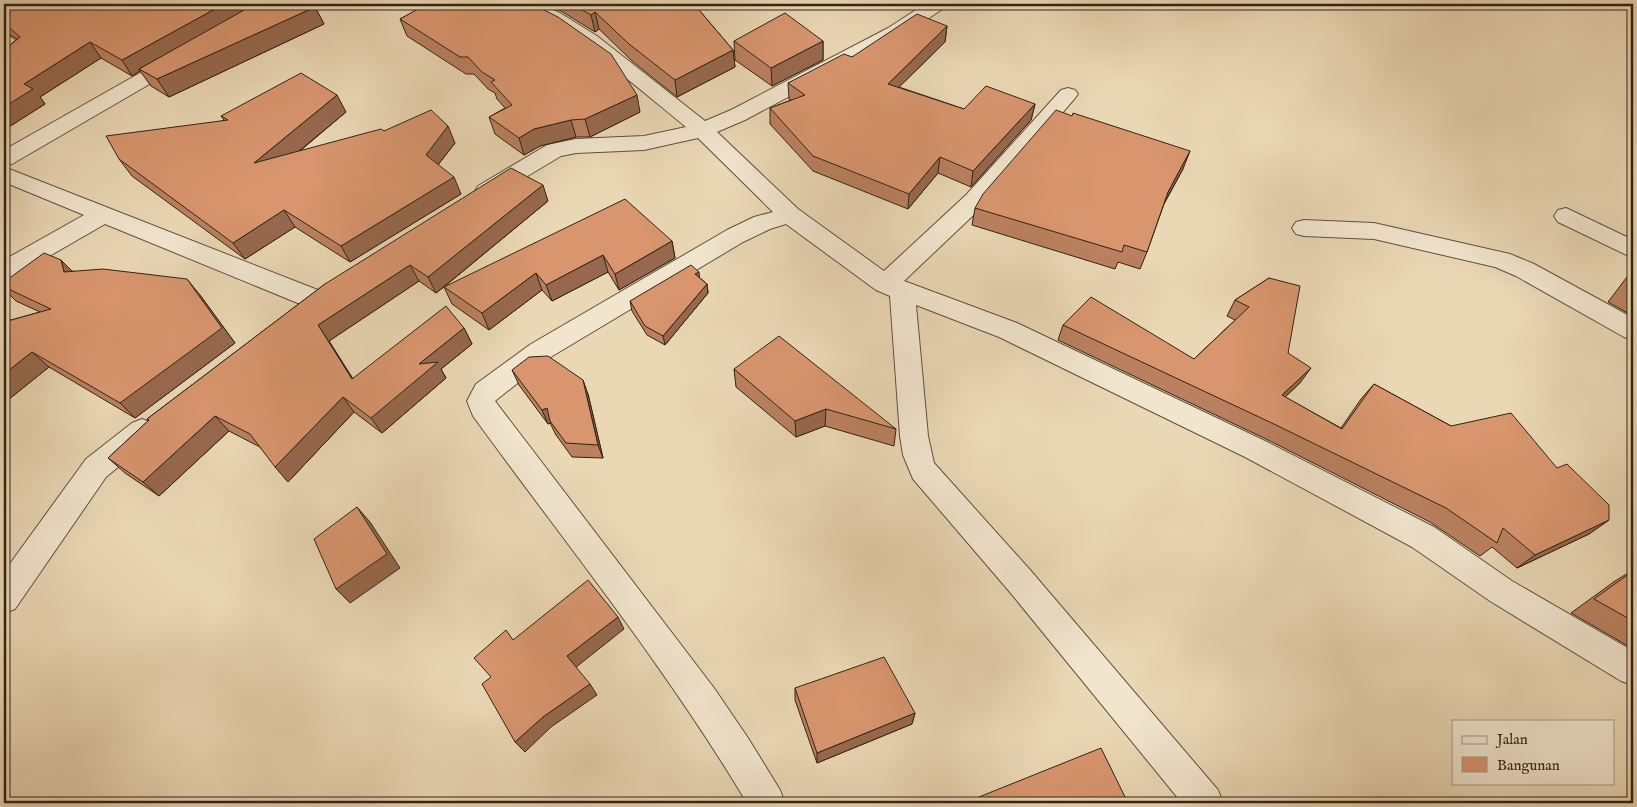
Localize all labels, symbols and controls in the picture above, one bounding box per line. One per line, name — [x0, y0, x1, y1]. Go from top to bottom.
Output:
legend — [1452, 720, 1614, 784]
text: Jalan — [1495, 730, 1528, 749]
text: Bangunan — [1497, 756, 1560, 775]

